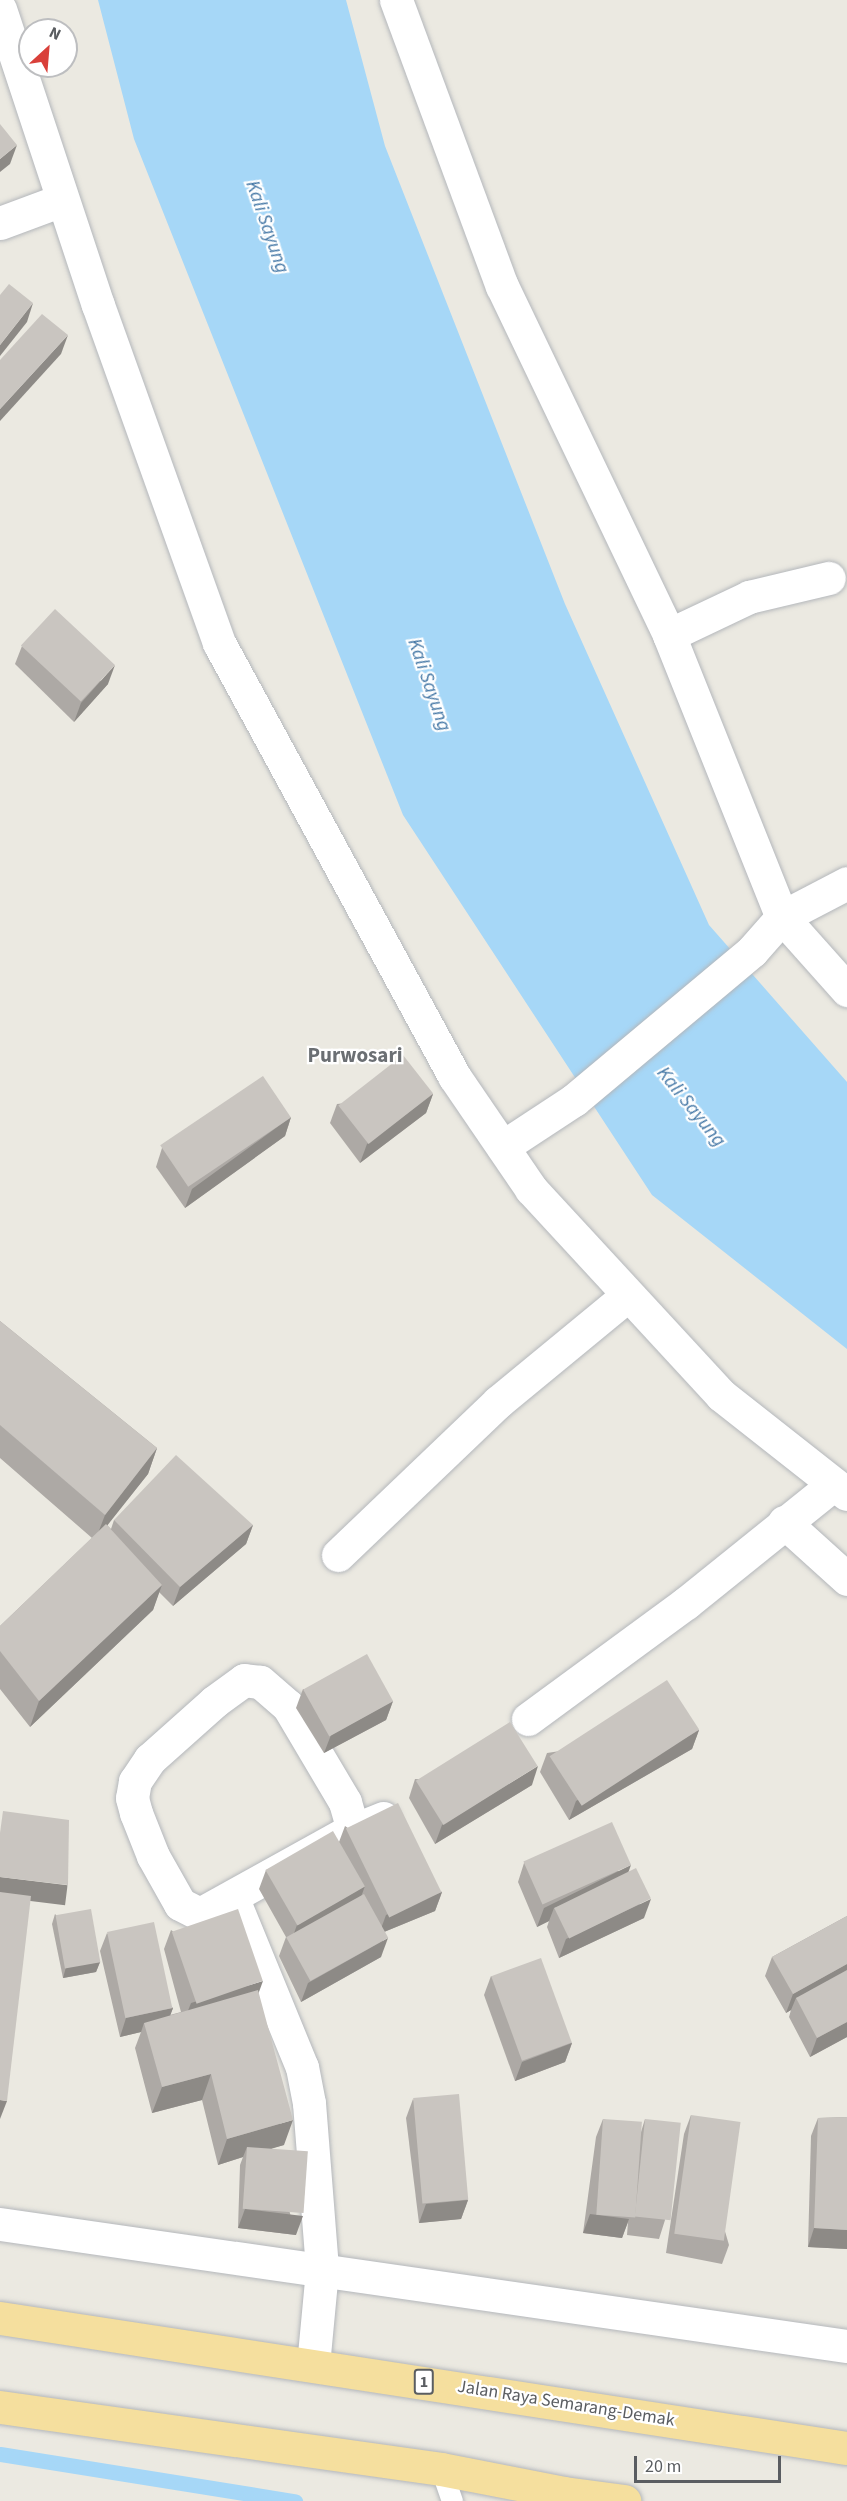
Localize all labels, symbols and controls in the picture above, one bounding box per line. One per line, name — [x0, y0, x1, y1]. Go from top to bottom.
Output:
north arrow — [18, 18, 78, 78]
text: N — [45, 21, 65, 46]
water label: Kali Sayung — [240, 177, 294, 277]
water label: Kali Sayung — [402, 635, 456, 735]
district label: Purwosari — [307, 1042, 403, 1068]
water label: Kali Sayung — [651, 1062, 731, 1152]
road number: 1 — [414, 2369, 434, 2395]
street label: Jalan Raya Semarang-Demak — [456, 2376, 676, 2432]
scale bar — [637, 2444, 784, 2482]
text: 20 m — [645, 2454, 681, 2479]

